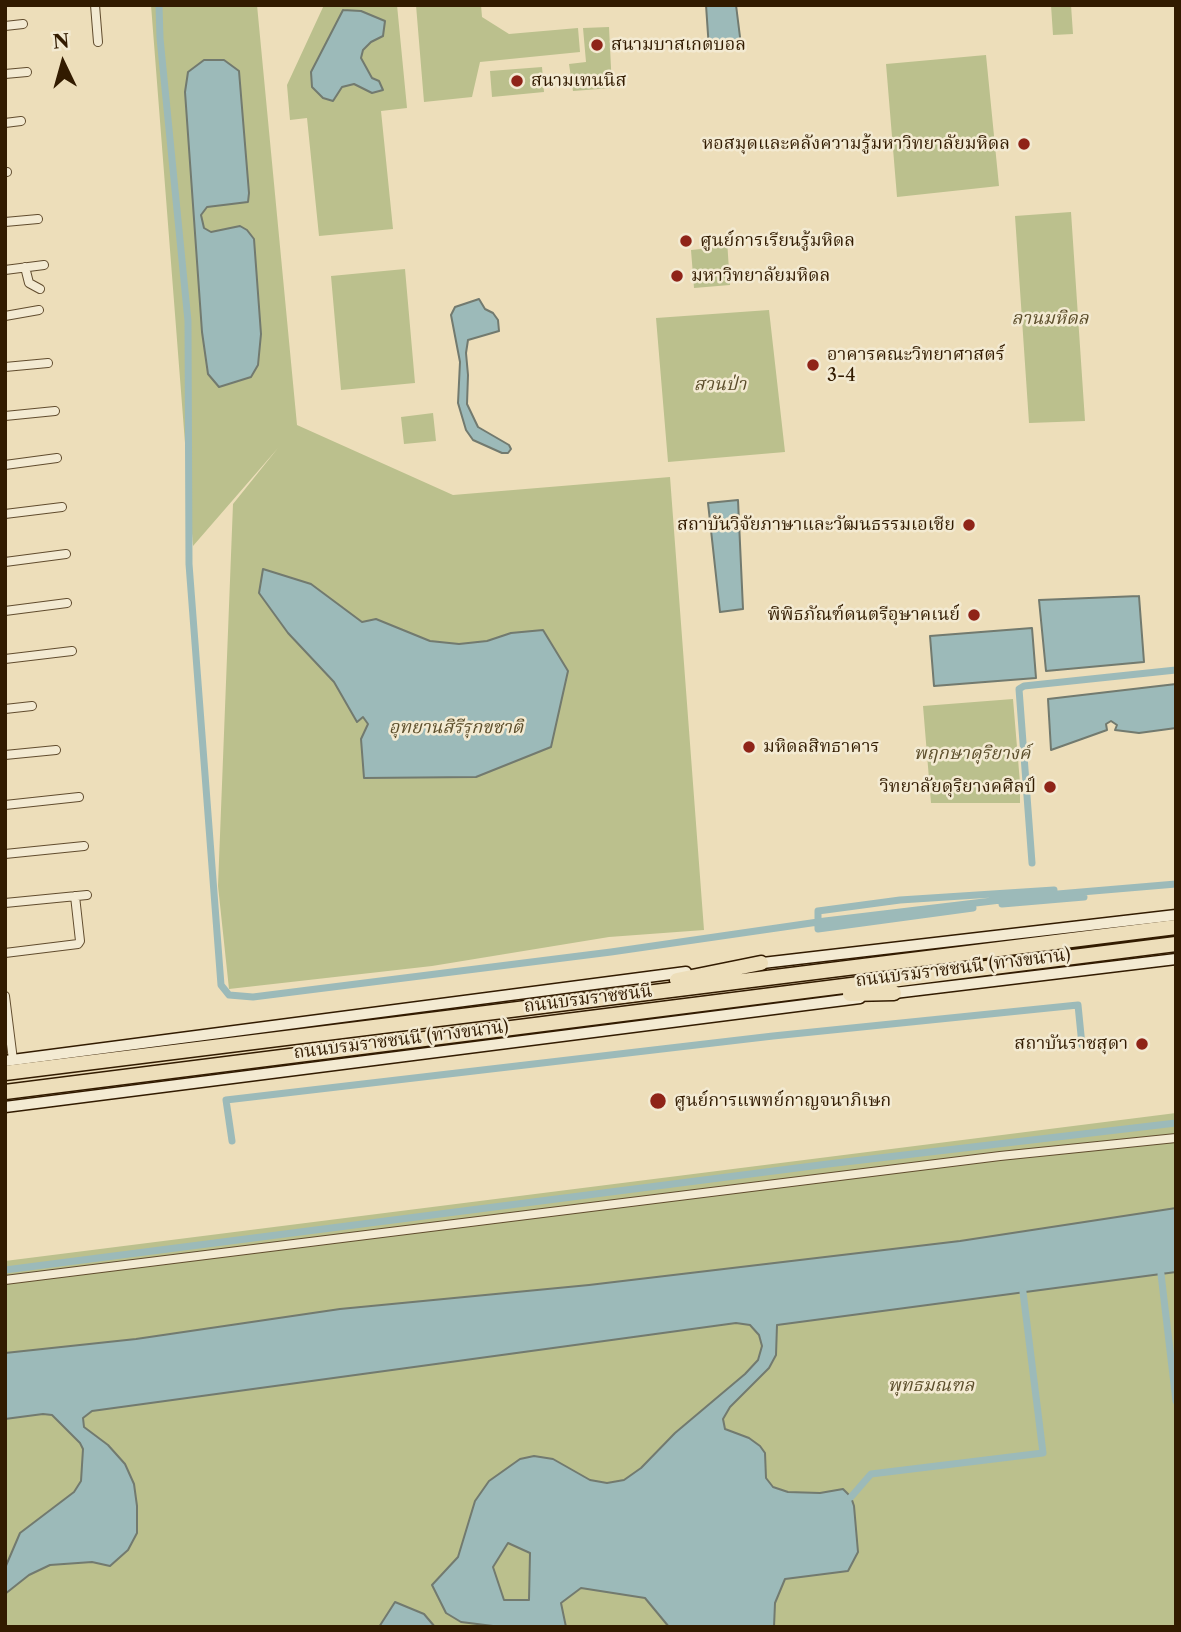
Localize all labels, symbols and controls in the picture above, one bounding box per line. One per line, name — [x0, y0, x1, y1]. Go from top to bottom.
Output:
north arrow — [28, 28, 98, 98]
text: N — [52, 29, 70, 54]
place label: สนามบาสเกตบอล — [611, 34, 746, 56]
marker: สนามบาสเกตบอล — [589, 37, 605, 53]
place label: สนามเทนนิส — [531, 70, 626, 92]
marker: สนามเทนนิส — [509, 73, 525, 89]
place label: หอสมุดและคลังความรู้มหาวิทยาลัยมหิดล — [702, 133, 1010, 155]
marker: หอสมุดและคลังความรู้มหาวิทยาลัยมหิดล — [1016, 136, 1032, 152]
place label: ศูนย์การเรียนรู้มหิดล — [700, 230, 855, 252]
marker: ศูนย์การเรียนรู้มหิดล — [678, 233, 694, 249]
place label: มหาวิทยาลัยมหิดล — [691, 265, 830, 287]
marker: มหาวิทยาลัยมหิดล — [669, 268, 685, 284]
park label: ลานมหิดล — [1012, 308, 1088, 330]
place label: อาคารคณะวิทยาศาสตร์ 3-4 — [827, 344, 1005, 386]
marker: อาคารคณะวิทยาศาสตร์ 3-4 — [805, 357, 821, 373]
park label: สวนป่า — [694, 374, 746, 396]
place label: สถาบันวิจัยภาษาและวัฒนธรรมเอเชีย — [677, 514, 955, 536]
marker: สถาบันวิจัยภาษาและวัฒนธรรมเอเชีย — [961, 517, 977, 533]
place label: พิพิธภัณฑ์ดนตรีอุษาคเนย์ — [768, 604, 960, 626]
marker: พิพิธภัณฑ์ดนตรีอุษาคเนย์ — [966, 607, 982, 623]
park label: อุทยานสิรีรุกขชาติ — [389, 717, 523, 739]
place label: มหิดลสิทธาคาร — [763, 736, 879, 758]
marker: มหิดลสิทธาคาร — [741, 739, 757, 755]
park label: พฤกษาดุริยางค์ — [914, 743, 1030, 765]
place label: วิทยาลัยดุริยางคศิลป์ — [879, 776, 1036, 798]
marker: วิทยาลัยดุริยางคศิลป์ — [1042, 779, 1058, 795]
street label: ถนนบรมราชชนนี (ทางขนาน) — [854, 944, 1072, 992]
street label: ถนนบรมราชชนนี — [523, 980, 653, 1018]
street label: ถนนบรมราชชนนี (ทางขนาน) — [292, 1016, 510, 1064]
place label: สถาบันราชสุดา — [1014, 1033, 1128, 1055]
marker: สถาบันราชสุดา — [1134, 1036, 1150, 1052]
place label: ศูนย์การแพทย์กาญจนาภิเษก — [674, 1090, 891, 1112]
marker: ศูนย์การแพทย์กาญจนาภิเษก — [648, 1091, 668, 1111]
park label: พุทธมณฑล — [888, 1375, 974, 1397]

